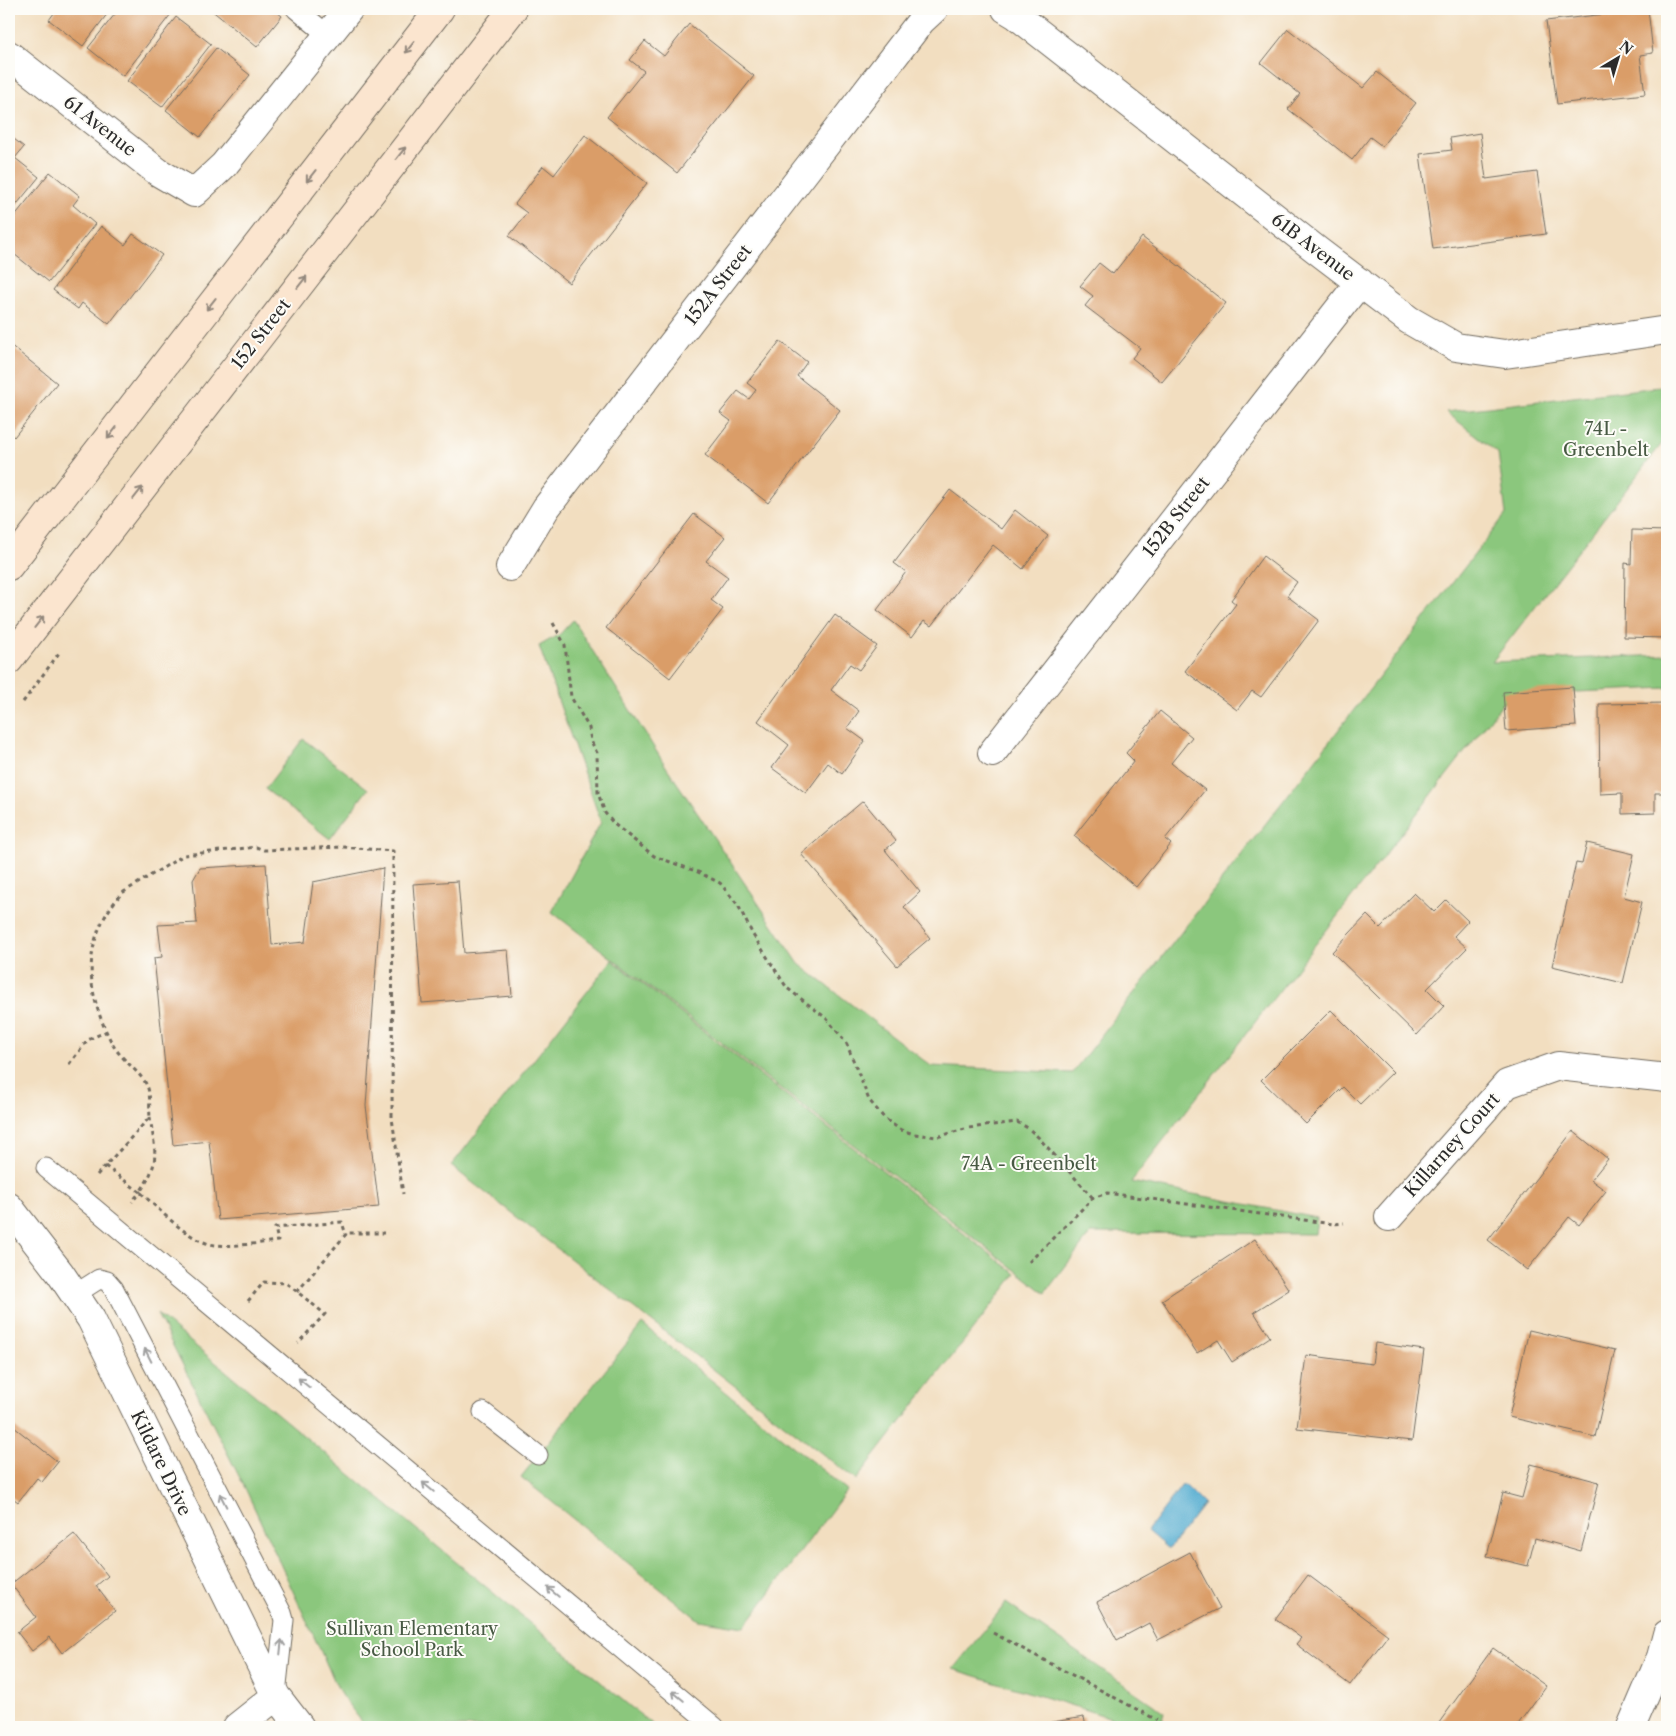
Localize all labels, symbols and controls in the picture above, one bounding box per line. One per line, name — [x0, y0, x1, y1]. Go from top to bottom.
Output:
north arrow — [1594, 32, 1644, 82]
text: N — [1616, 37, 1636, 59]
one-way arrow — [405, 40, 415, 54]
street label: 61 Avenue — [59, 91, 141, 161]
one-way arrow — [396, 147, 407, 160]
one-way arrow — [305, 169, 316, 182]
street label: 61B Avenue — [1267, 209, 1359, 285]
street label: 152A Street — [680, 240, 757, 330]
one-way arrow — [297, 275, 307, 289]
street label: 152 Street — [227, 294, 296, 374]
one-way arrow — [206, 297, 217, 310]
park label: 74L - Greenbelt — [1563, 418, 1650, 461]
one-way arrow — [106, 426, 117, 439]
street label: 152B Street — [1138, 472, 1215, 562]
one-way arrow — [133, 486, 143, 500]
one-way arrow — [33, 615, 44, 628]
street label: Killarney Court — [1400, 1088, 1505, 1202]
park label: 74A - Greenbelt — [961, 1153, 1097, 1175]
one-way arrow — [143, 1348, 153, 1363]
one-way arrow — [298, 1378, 311, 1389]
street label: Kildare Drive — [126, 1407, 196, 1519]
one-way arrow — [422, 1482, 435, 1493]
one-way arrow — [218, 1492, 228, 1507]
one-way arrow — [547, 1586, 560, 1597]
park label: Sullivan Elementary School Park — [326, 1618, 499, 1661]
one-way arrow — [276, 1640, 286, 1656]
one-way arrow — [671, 1690, 684, 1702]

